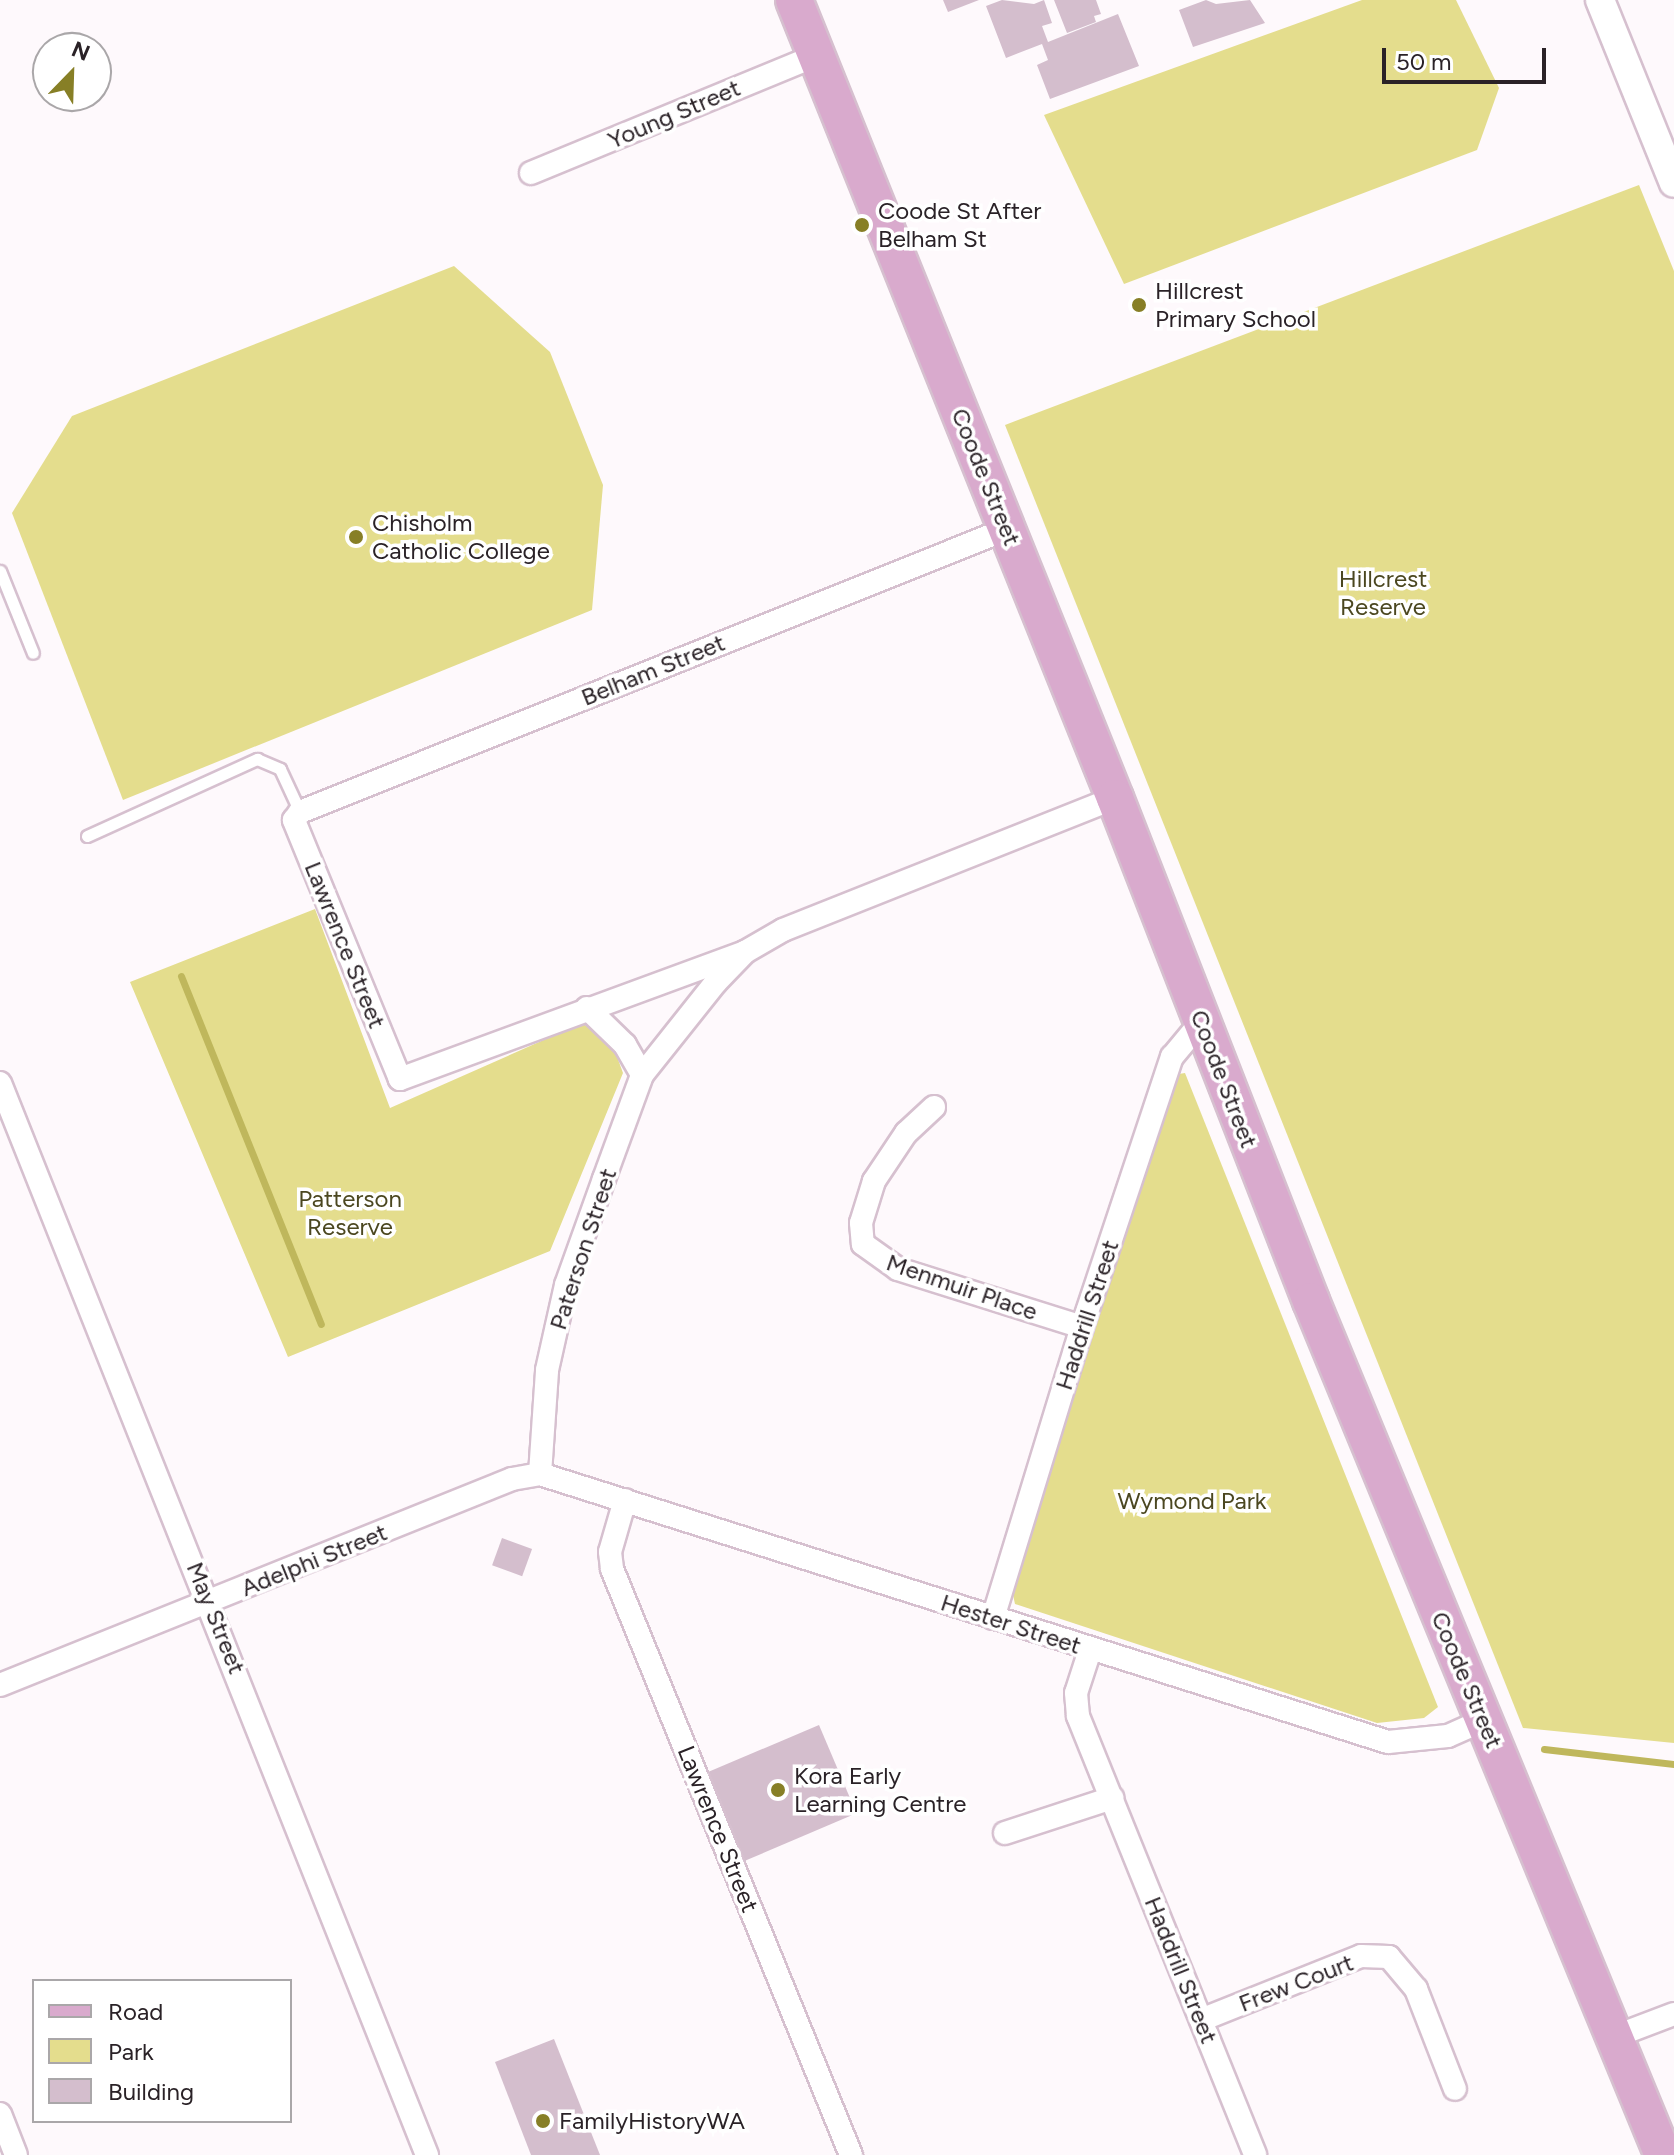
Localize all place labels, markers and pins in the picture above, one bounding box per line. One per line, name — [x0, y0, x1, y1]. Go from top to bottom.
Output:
place label: Coode St After Belham St — [878, 197, 1041, 253]
marker: Coode St After Belham St — [853, 216, 871, 234]
place label: Hillcrest Primary School — [1155, 277, 1316, 333]
marker: Hillcrest Primary School — [1130, 296, 1148, 314]
place label: Chisholm Catholic College — [372, 509, 550, 565]
marker: Chisholm Catholic College — [347, 528, 365, 546]
place label: Kora Early Learning Centre — [794, 1762, 966, 1818]
marker: Kora Early Learning Centre — [769, 1781, 787, 1799]
place label: FamilyHistoryWA — [559, 2107, 745, 2135]
marker: FamilyHistoryWA — [534, 2112, 552, 2130]

